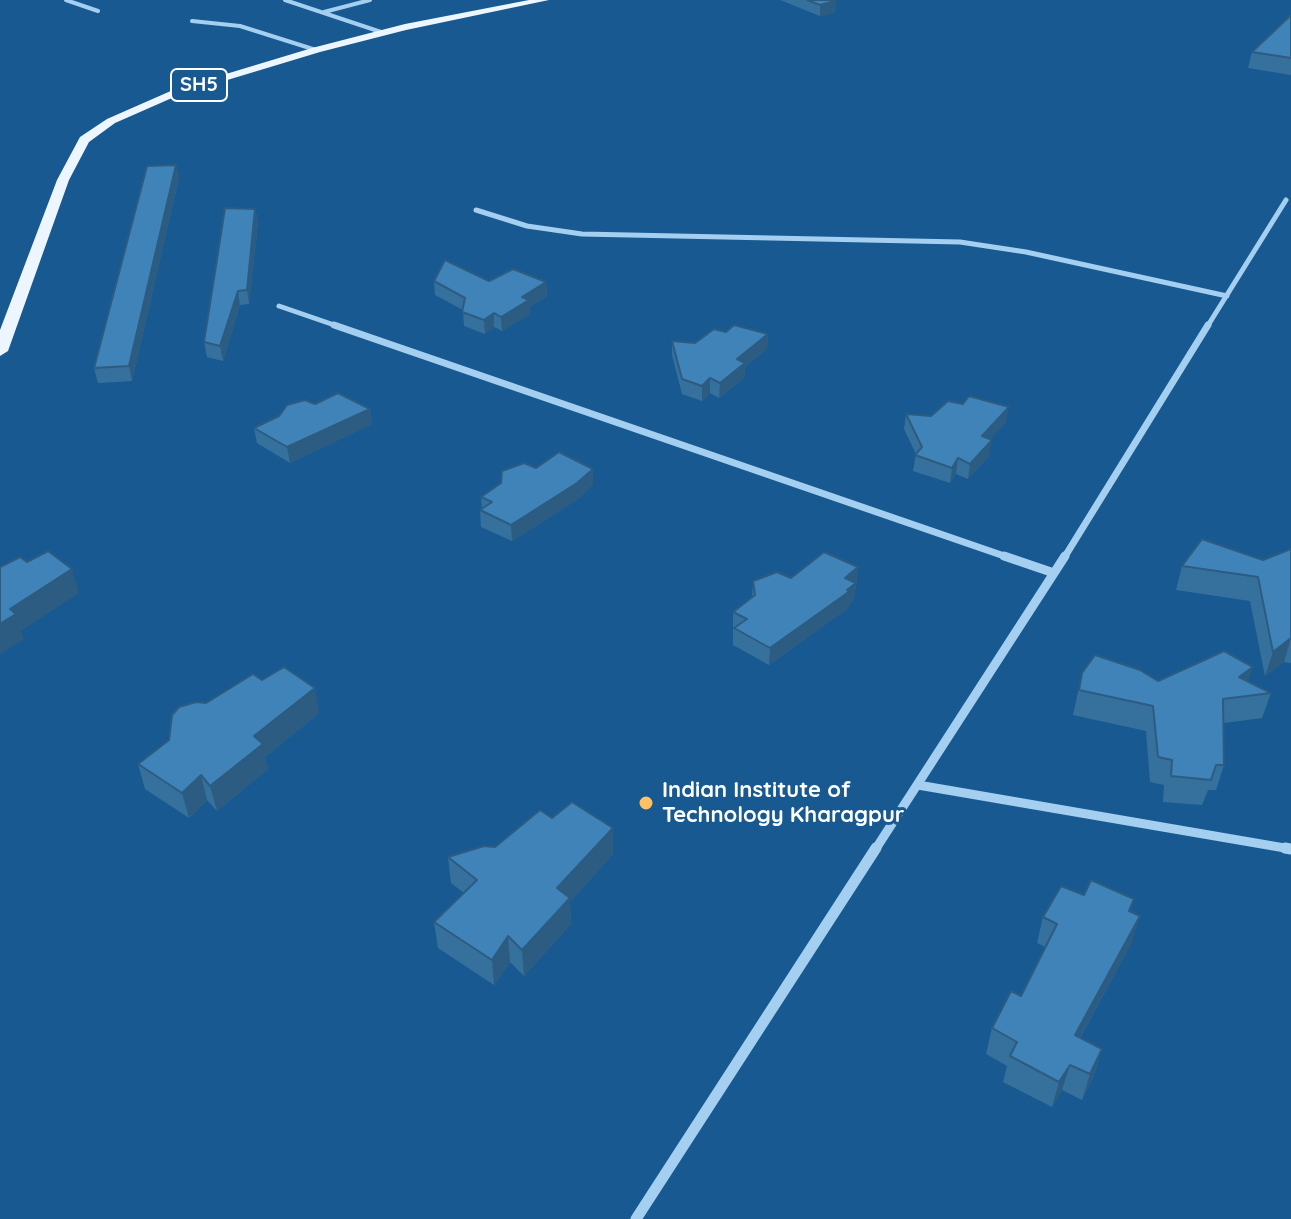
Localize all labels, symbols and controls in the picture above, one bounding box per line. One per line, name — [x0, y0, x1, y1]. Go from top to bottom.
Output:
road number: SH5 — [171, 69, 227, 101]
place label: Indian Institute of Technology Kharagpur — [662, 777, 904, 828]
marker: Indian Institute of Technology Kharagpur — [637, 794, 655, 812]

